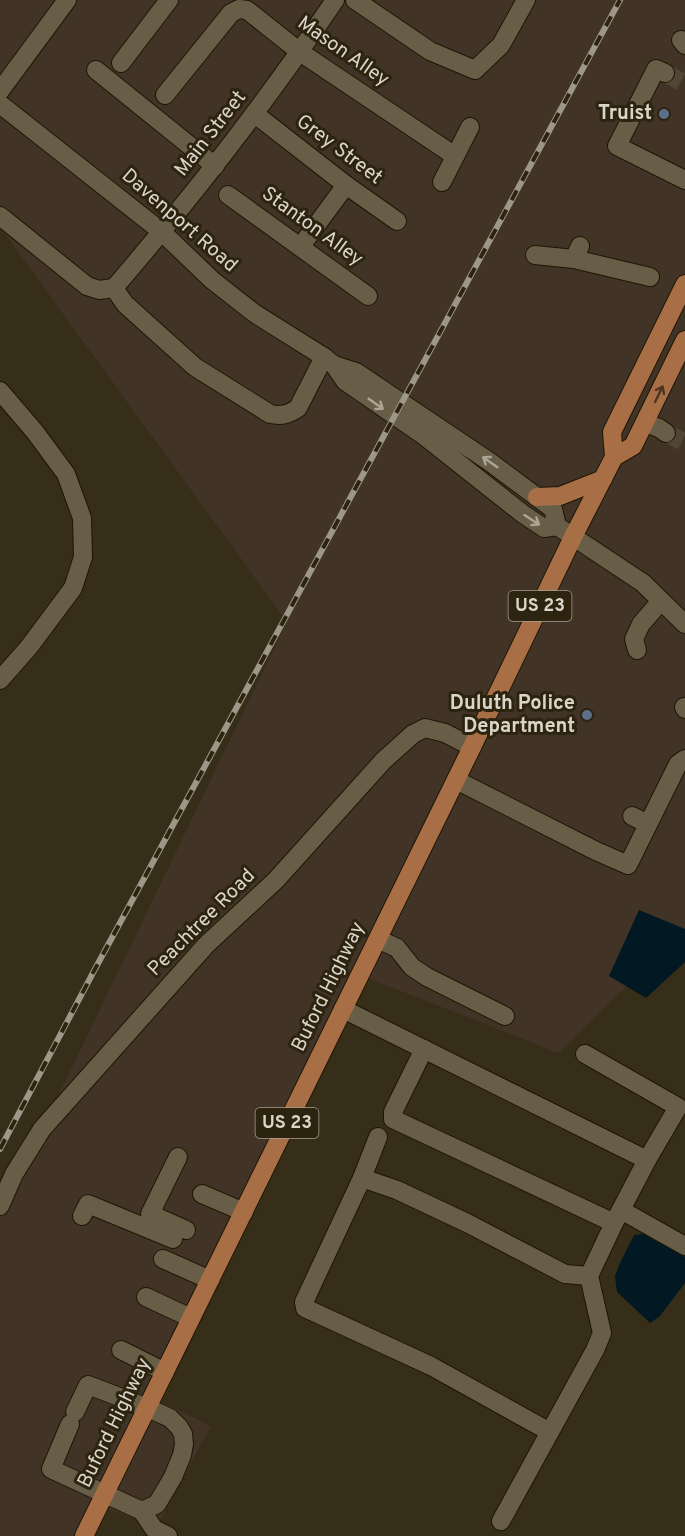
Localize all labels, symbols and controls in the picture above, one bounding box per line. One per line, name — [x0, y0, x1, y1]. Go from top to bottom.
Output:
street label: Mason Alley — [292, 11, 394, 93]
street label: Main Street — [169, 86, 253, 182]
place label: Truist — [598, 101, 652, 127]
marker: Truist — [657, 107, 671, 121]
street label: Grey Street — [291, 109, 387, 191]
street label: Davenport Road — [115, 163, 243, 279]
street label: Stanton Alley — [256, 181, 368, 273]
one-way arrow — [653, 385, 665, 403]
one-way arrow — [368, 397, 384, 410]
one-way arrow — [482, 456, 499, 468]
one-way arrow — [524, 514, 540, 526]
road number: US 23 — [508, 591, 572, 621]
place label: Duluth Police Department — [450, 691, 575, 740]
marker: Duluth Police Department — [580, 708, 594, 722]
street label: Peachtree Road — [143, 864, 261, 982]
street label: Buford Highway — [286, 918, 372, 1056]
road number: US 23 — [256, 1108, 318, 1138]
street label: Buford Highway — [72, 1354, 158, 1492]

